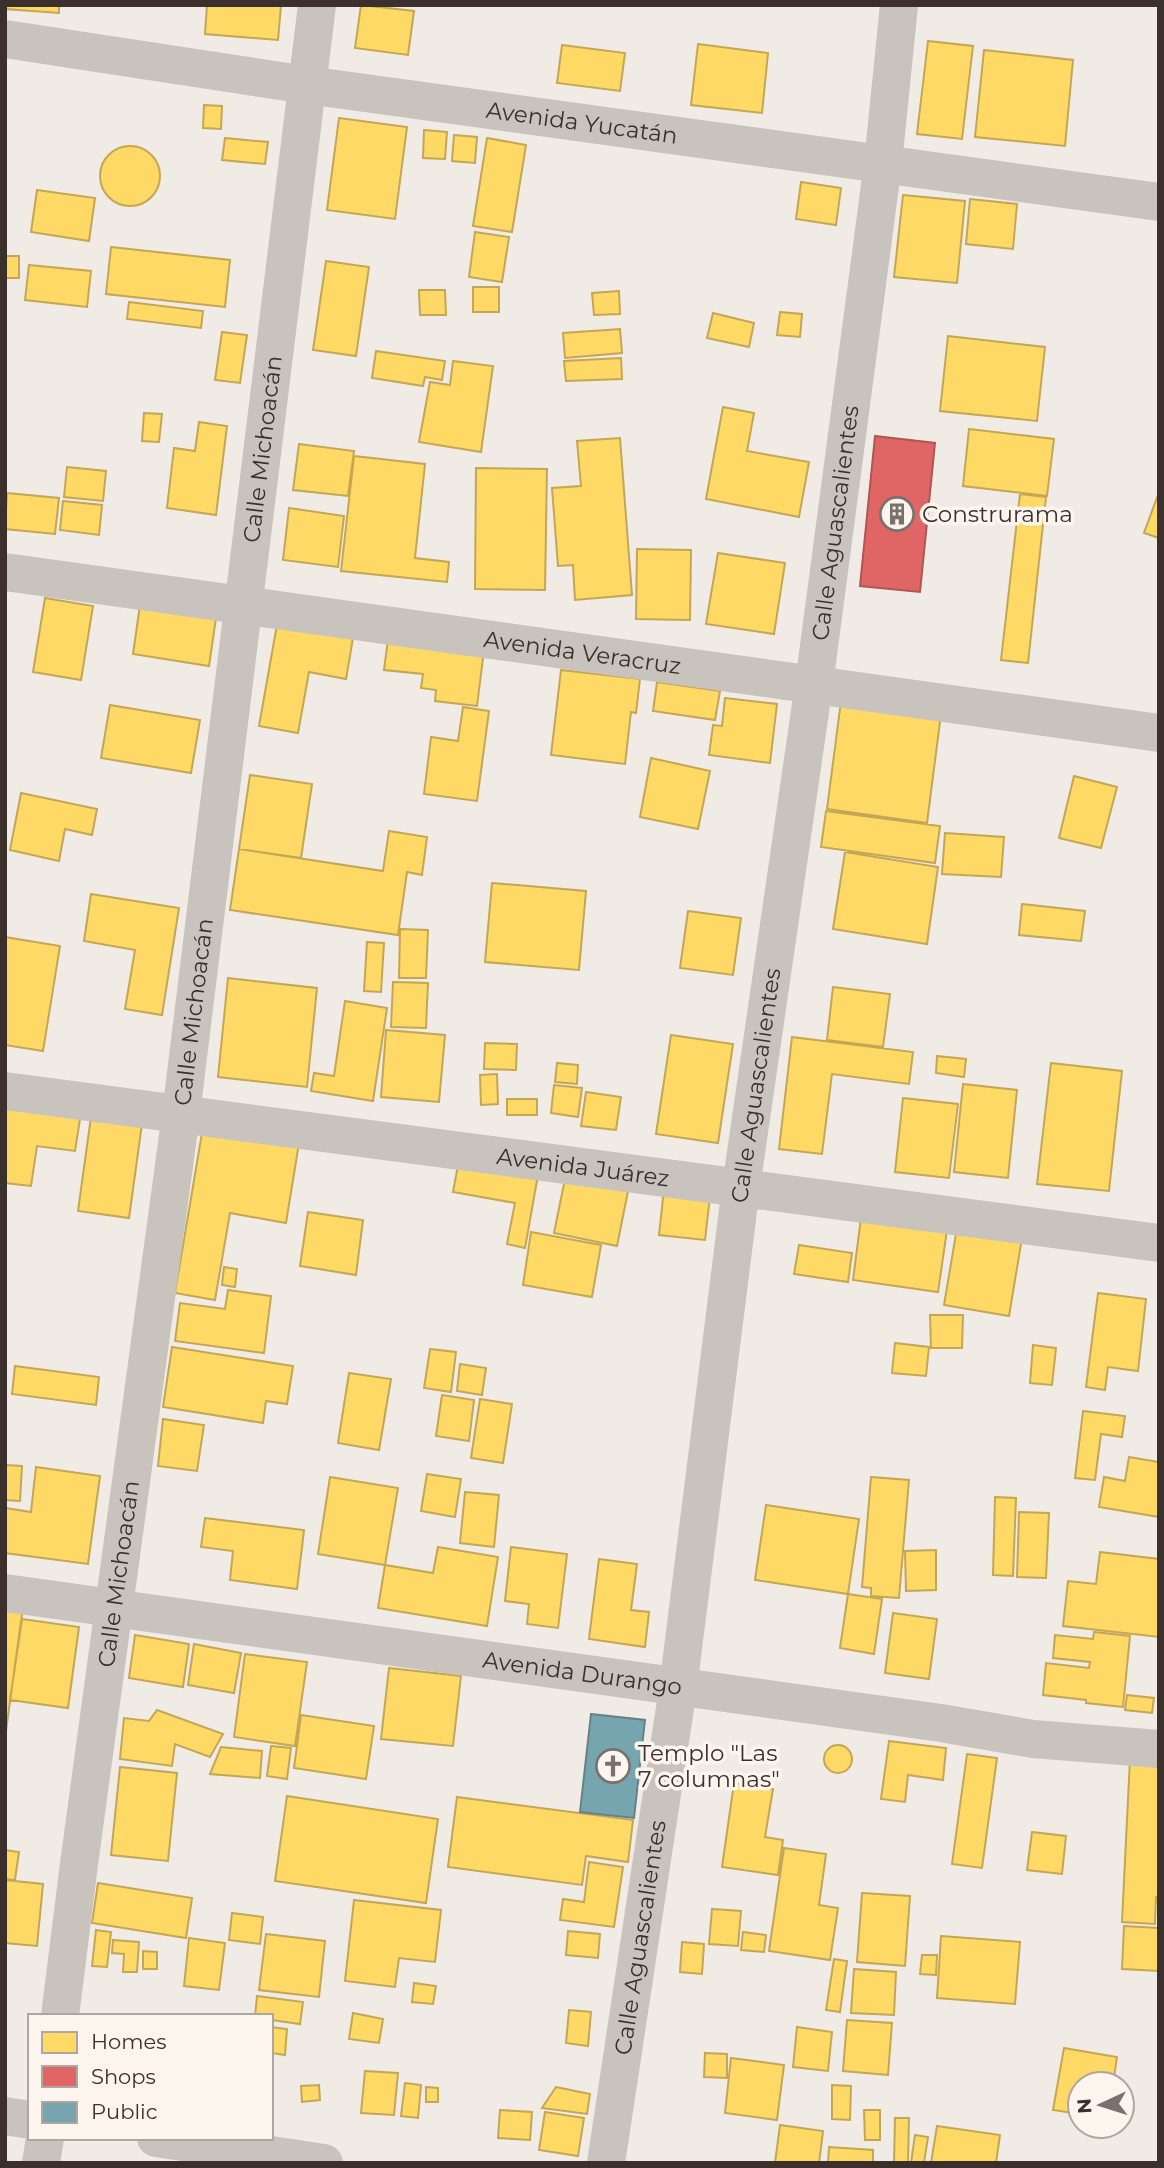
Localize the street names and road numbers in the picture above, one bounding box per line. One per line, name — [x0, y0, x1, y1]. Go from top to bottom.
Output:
street label: Avenida Yucatán — [485, 96, 679, 150]
street label: Calle Michoacán — [237, 354, 288, 544]
street label: Calle Aguascalientes — [806, 404, 865, 642]
street label: Avenida Veracruz — [482, 625, 683, 680]
street label: Calle Michoacán — [168, 917, 219, 1107]
street label: Calle Aguascalientes — [725, 966, 787, 1204]
street label: Avenida Juárez — [495, 1142, 671, 1192]
street label: Calle Michoacán — [92, 1479, 145, 1669]
street label: Avenida Durango — [481, 1646, 684, 1701]
street label: Calle Aguascalientes — [609, 1818, 672, 2057]

